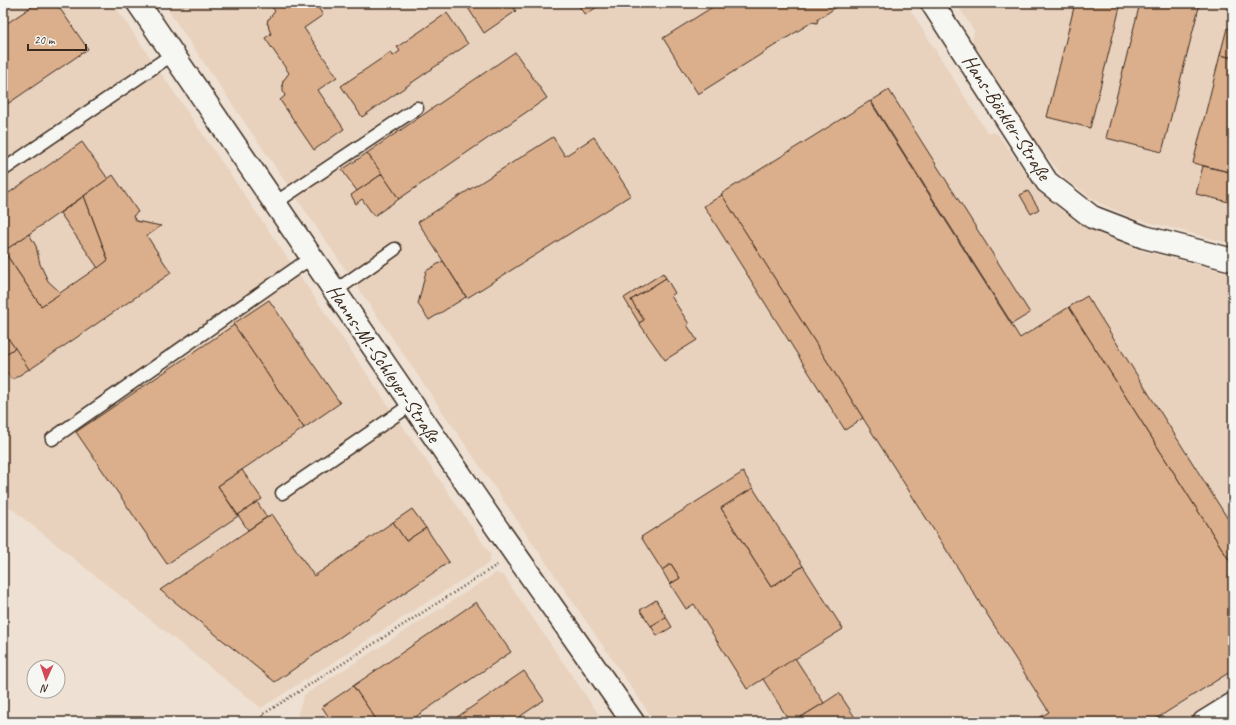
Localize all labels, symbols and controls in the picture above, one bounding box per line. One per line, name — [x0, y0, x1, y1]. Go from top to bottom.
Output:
scale bar — [28, 26, 86, 52]
text: 20 m — [34, 32, 56, 48]
street label: Hans-Böckler-Straße — [957, 50, 1057, 186]
street label: Hanns-M.-Schleyer-Straße — [321, 279, 447, 449]
north arrow — [26, 659, 66, 699]
text: N — [40, 682, 49, 696]

